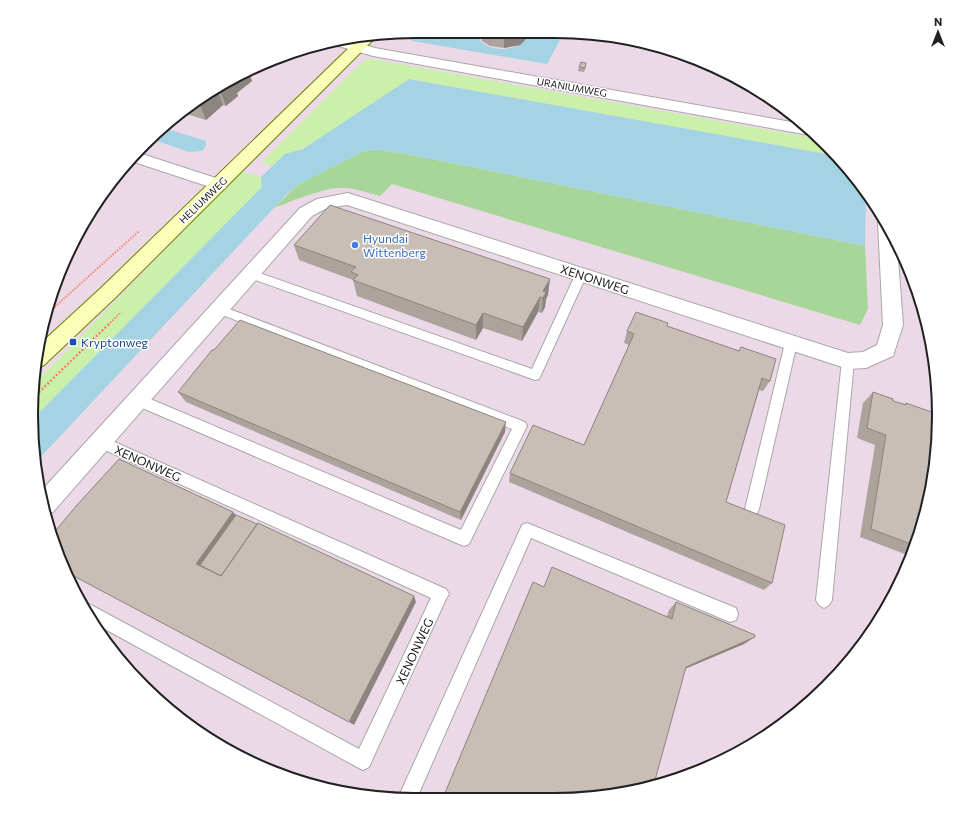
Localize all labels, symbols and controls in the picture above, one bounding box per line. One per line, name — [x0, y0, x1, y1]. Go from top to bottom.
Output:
north arrow — [918, 12, 958, 52]
text: N — [934, 15, 942, 28]
street label: URANIUMWEG — [536, 75, 608, 99]
street label: HELIUMWEG — [177, 174, 229, 226]
place label: Hyundai Wittenberg — [363, 231, 427, 259]
marker: Hyundai Wittenberg — [350, 240, 360, 250]
street label: XENONWEG — [559, 261, 631, 297]
place label: Kryptonweg — [81, 335, 149, 349]
marker: Kryptonweg — [68, 337, 78, 347]
street label: XENONWEG — [113, 442, 183, 484]
street label: XENONWEG — [393, 616, 435, 686]

